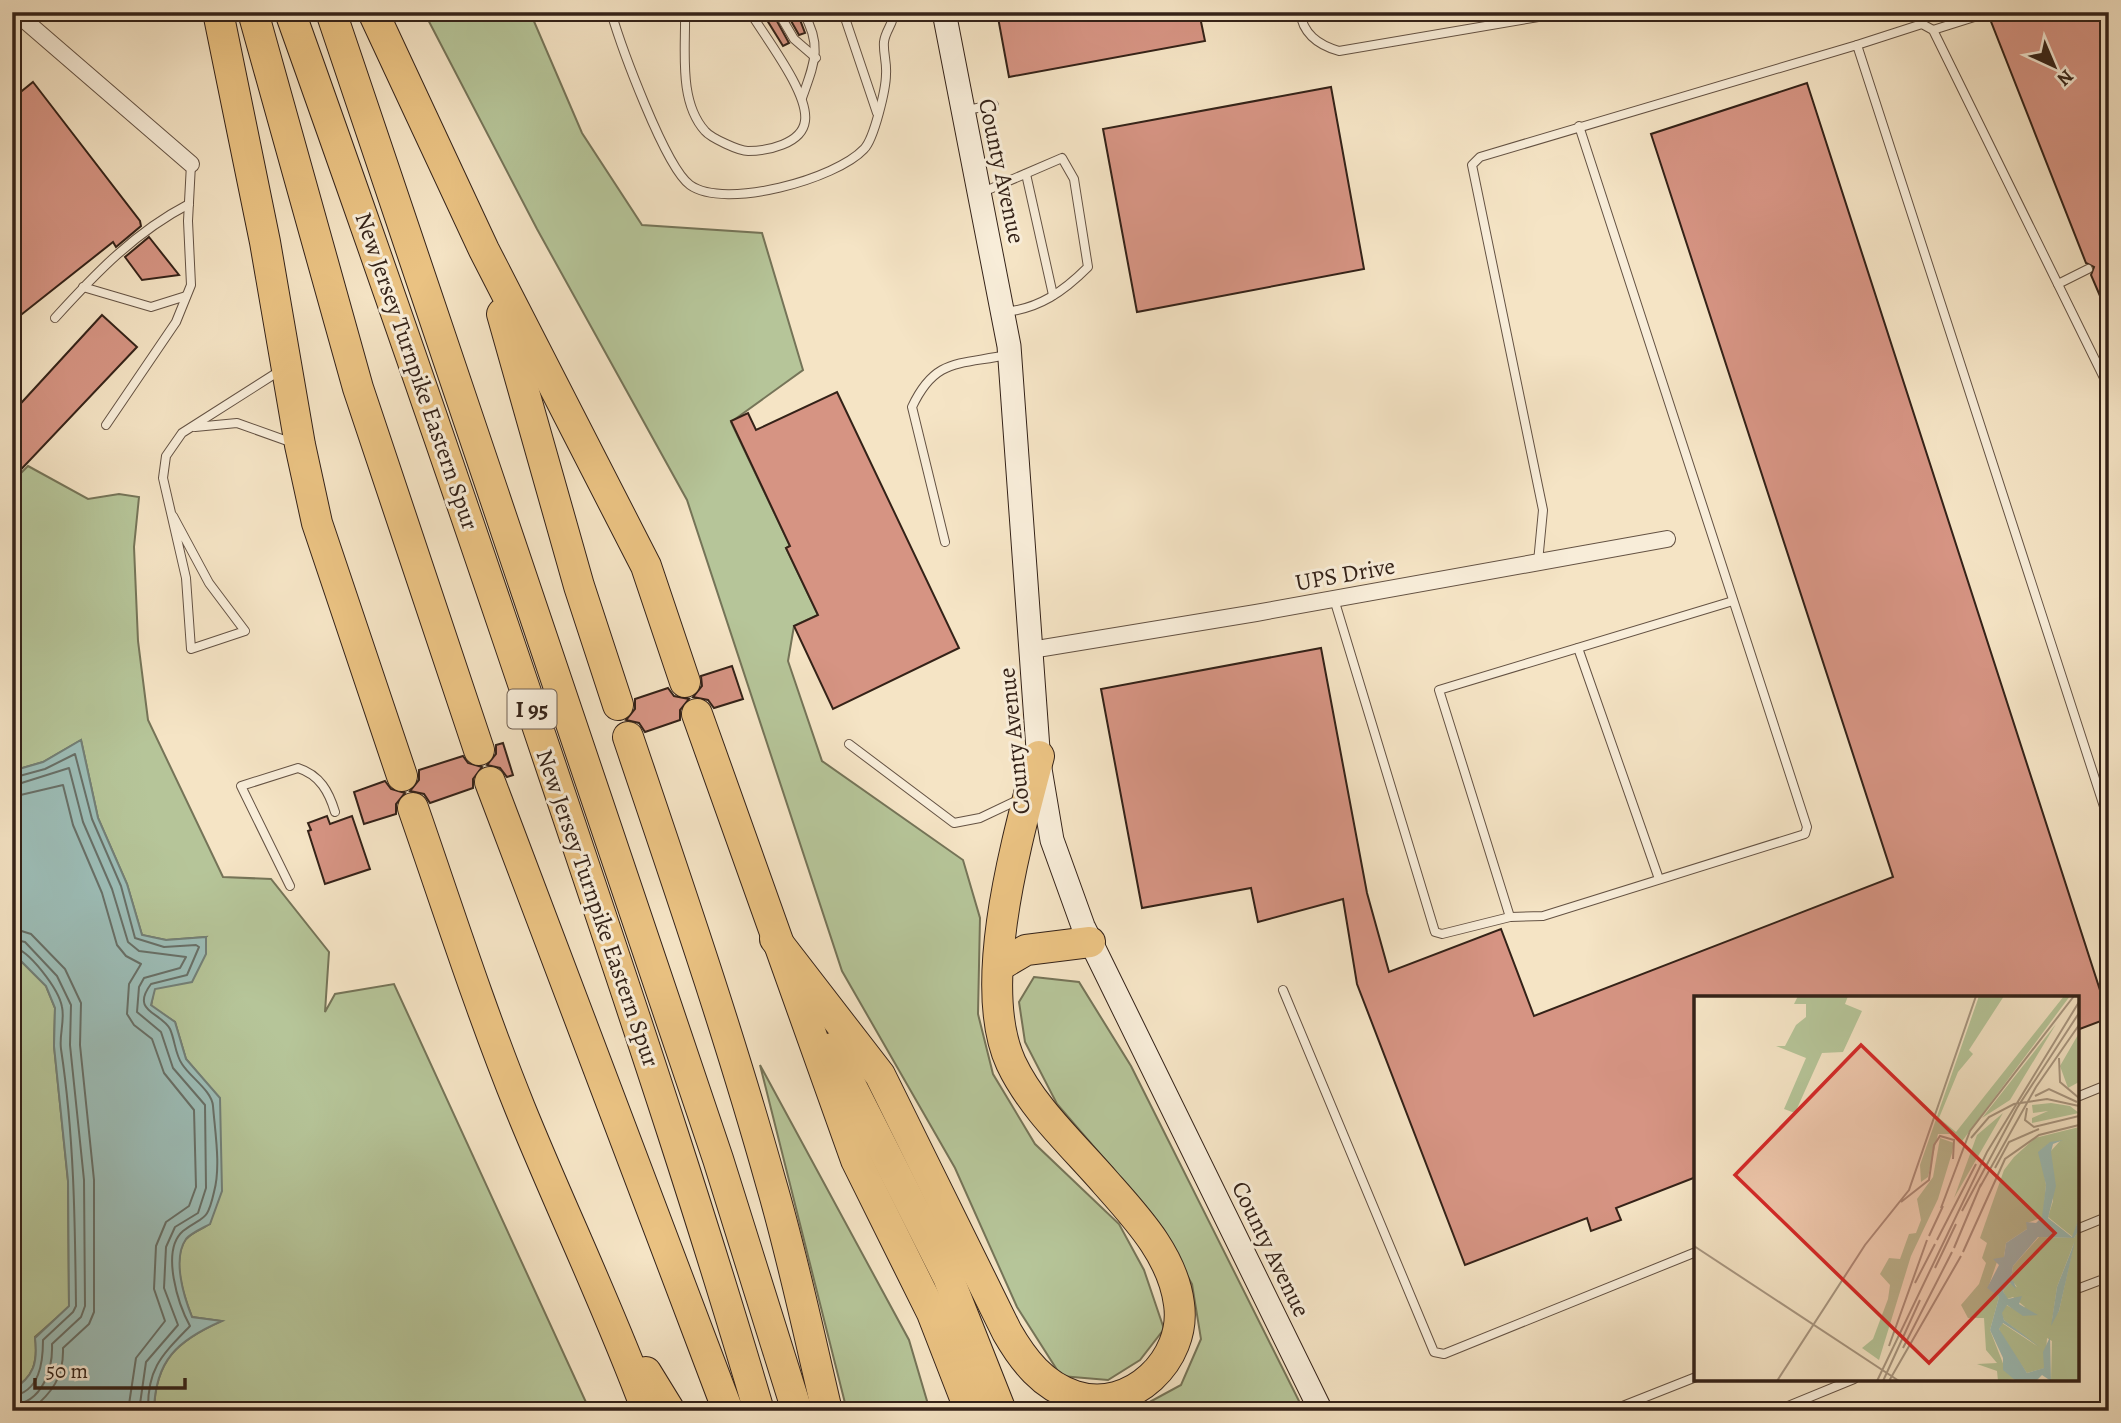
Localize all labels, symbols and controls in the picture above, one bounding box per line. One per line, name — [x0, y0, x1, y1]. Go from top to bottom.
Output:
north arrow — [2020, 32, 2090, 102]
text: N — [2051, 63, 2079, 92]
street label: County Avenue — [971, 96, 1033, 246]
street label: New Jersey Turnpike Eastern Spur — [348, 208, 486, 534]
street label: UPS Drive — [1293, 549, 1397, 599]
street label: County Avenue — [990, 666, 1038, 816]
road number: I 95 — [508, 690, 556, 729]
street label: New Jersey Turnpike Eastern Spur — [529, 745, 667, 1071]
inset map — [1694, 996, 2079, 1381]
street label: County Avenue — [1224, 1176, 1318, 1322]
scale bar — [35, 1346, 186, 1390]
text: 50 m — [46, 1357, 88, 1385]

